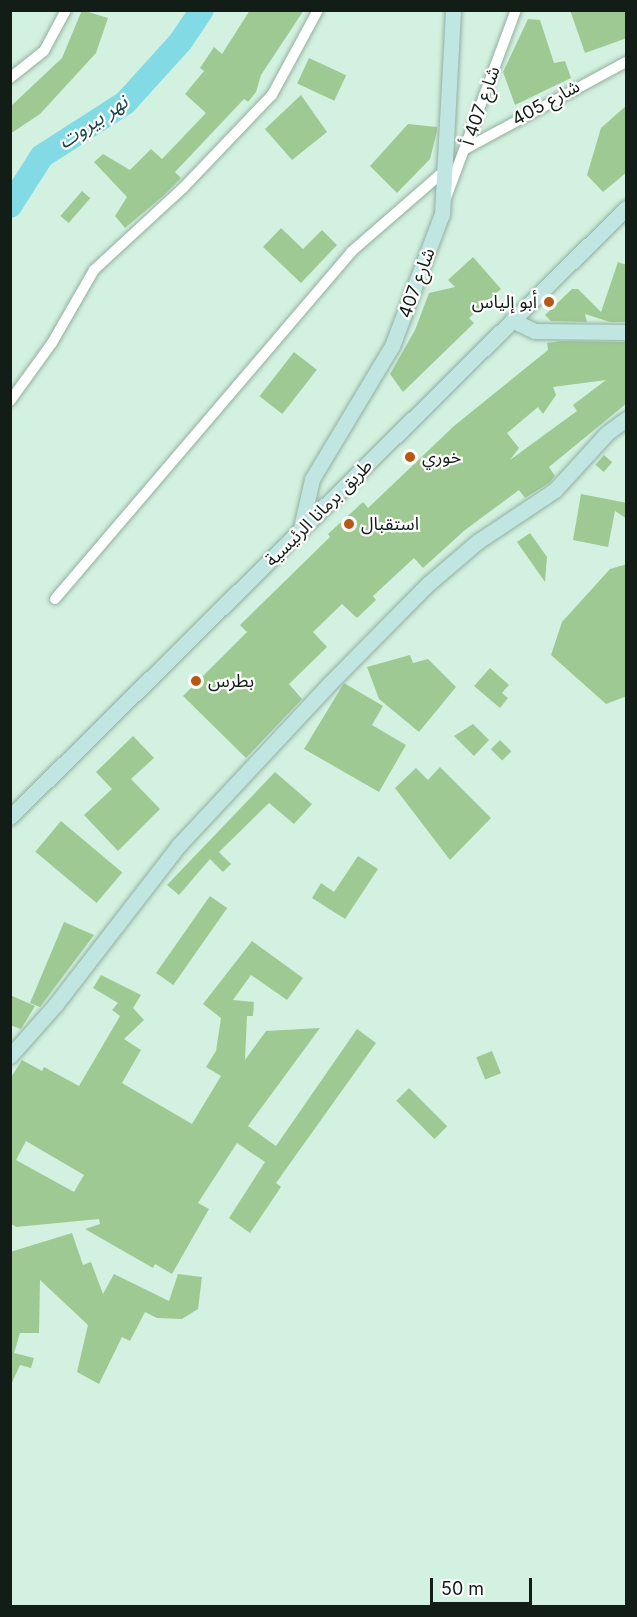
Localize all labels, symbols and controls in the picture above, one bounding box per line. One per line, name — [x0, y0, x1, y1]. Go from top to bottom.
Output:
street label: شارع 407 أ — [457, 64, 505, 148]
street label: شارع 405 — [508, 76, 584, 130]
water label: نهر بيروت — [54, 90, 132, 154]
street label: شارع 407 — [394, 245, 440, 321]
place label: أبو إلياس — [472, 291, 537, 313]
marker: أبو إلياس — [542, 295, 556, 309]
place label: خوري — [422, 446, 461, 468]
marker: خوري — [403, 450, 417, 464]
street label: طريق برمانا الرئيسية — [261, 455, 377, 571]
place label: استقبال — [361, 513, 419, 535]
marker: استقبال — [342, 517, 356, 531]
place label: بطرس — [208, 670, 254, 692]
marker: بطرس — [189, 674, 203, 688]
scale bar — [433, 1566, 535, 1604]
text: 50 m — [441, 1578, 484, 1599]

